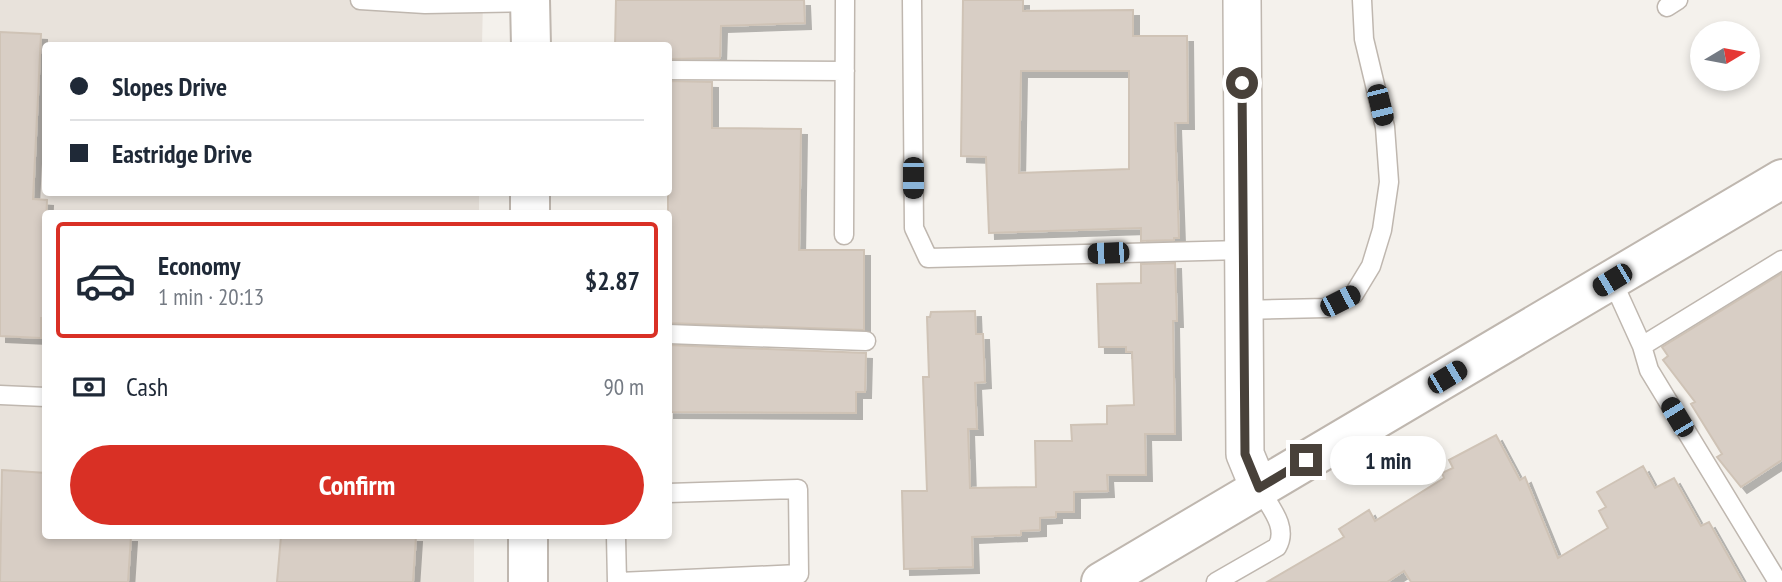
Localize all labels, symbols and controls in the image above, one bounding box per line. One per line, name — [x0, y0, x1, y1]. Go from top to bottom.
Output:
north arrow — [1690, 21, 1760, 91]
map controls — [1690, 21, 1760, 91]
route start — [1226, 67, 1258, 99]
text: Slopes Drive — [112, 70, 227, 103]
car — [1365, 82, 1396, 128]
text: Eastridge Drive — [112, 137, 252, 170]
car — [903, 157, 924, 199]
car — [1087, 242, 1130, 264]
icon: car — [74, 249, 137, 312]
text: Economy — [158, 249, 240, 282]
car — [1589, 260, 1636, 300]
text: $2.87 — [585, 264, 640, 297]
text: 1 min · 20:13 — [158, 282, 264, 311]
car — [1317, 282, 1364, 320]
car — [1424, 357, 1471, 397]
icon: cash — [70, 368, 108, 406]
text: Cash — [126, 370, 168, 403]
text: 90 m — [603, 372, 644, 401]
car — [1658, 394, 1697, 440]
callout: 1 min — [1330, 435, 1446, 484]
route end — [1290, 444, 1322, 476]
button: Confirm — [70, 445, 644, 525]
text: 1 min — [1365, 446, 1411, 475]

